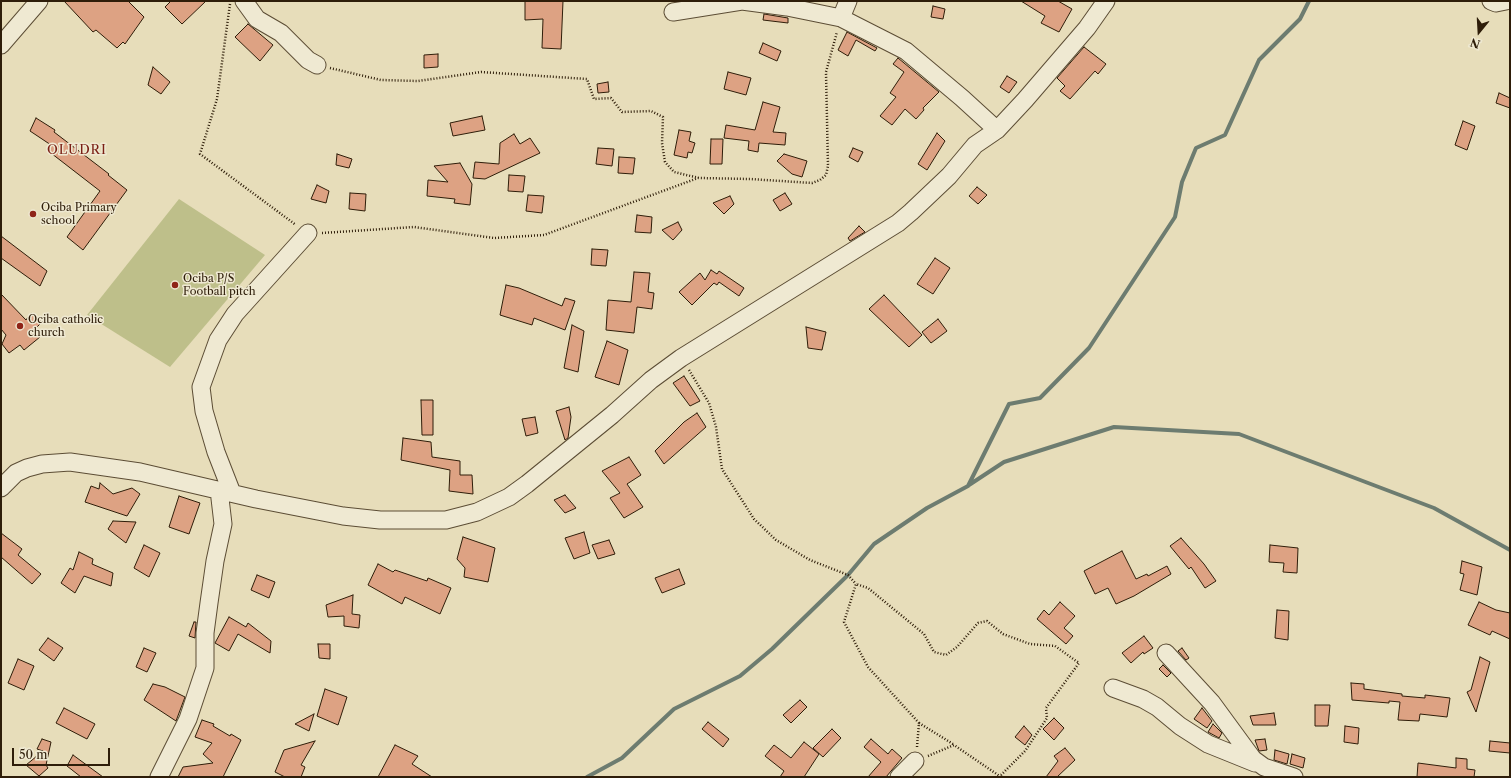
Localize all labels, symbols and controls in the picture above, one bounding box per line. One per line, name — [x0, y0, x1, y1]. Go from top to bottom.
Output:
north arrow — [1459, 12, 1499, 52]
text: N — [1469, 35, 1482, 52]
district label: OLUDRI — [47, 142, 107, 158]
place label: Ociba Primary school — [41, 201, 117, 227]
marker: Ociba Primary school — [28, 209, 38, 219]
place label: Ociba P/S Football pitch — [183, 272, 256, 298]
marker: Ociba P/S Football pitch — [170, 280, 180, 290]
place label: Ociba catholic church — [28, 313, 103, 339]
marker: Ociba catholic church — [15, 321, 25, 331]
scale bar — [14, 740, 112, 766]
text: 50 m — [19, 747, 48, 762]

